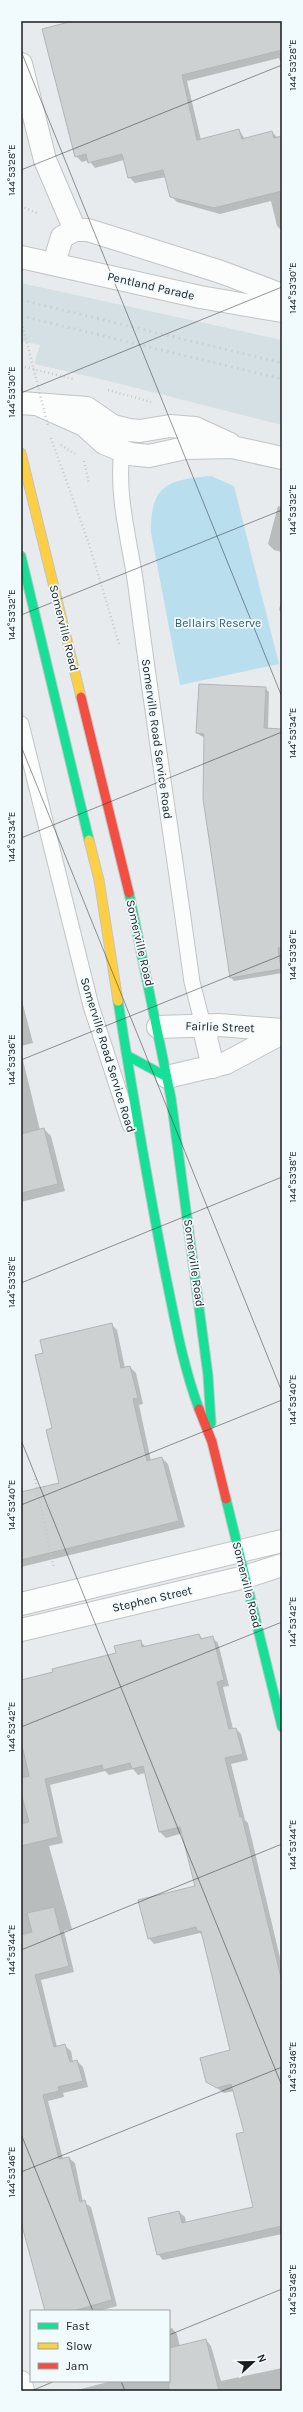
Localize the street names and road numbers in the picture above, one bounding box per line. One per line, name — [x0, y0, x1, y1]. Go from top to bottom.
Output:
street label: Pentland Parade — [106, 269, 196, 303]
street label: Somerville Road — [47, 583, 81, 673]
street label: Somerville Road Service Road — [139, 658, 175, 820]
street label: Somerville Road — [123, 898, 157, 988]
street label: Somerville Road Service Road — [78, 976, 138, 1134]
street label: Fairlie Street — [185, 1019, 255, 1035]
street label: Somerville Road — [181, 1218, 207, 1308]
street label: Somerville Road — [230, 1540, 264, 1630]
street label: Stephen Street — [111, 1583, 194, 1615]

